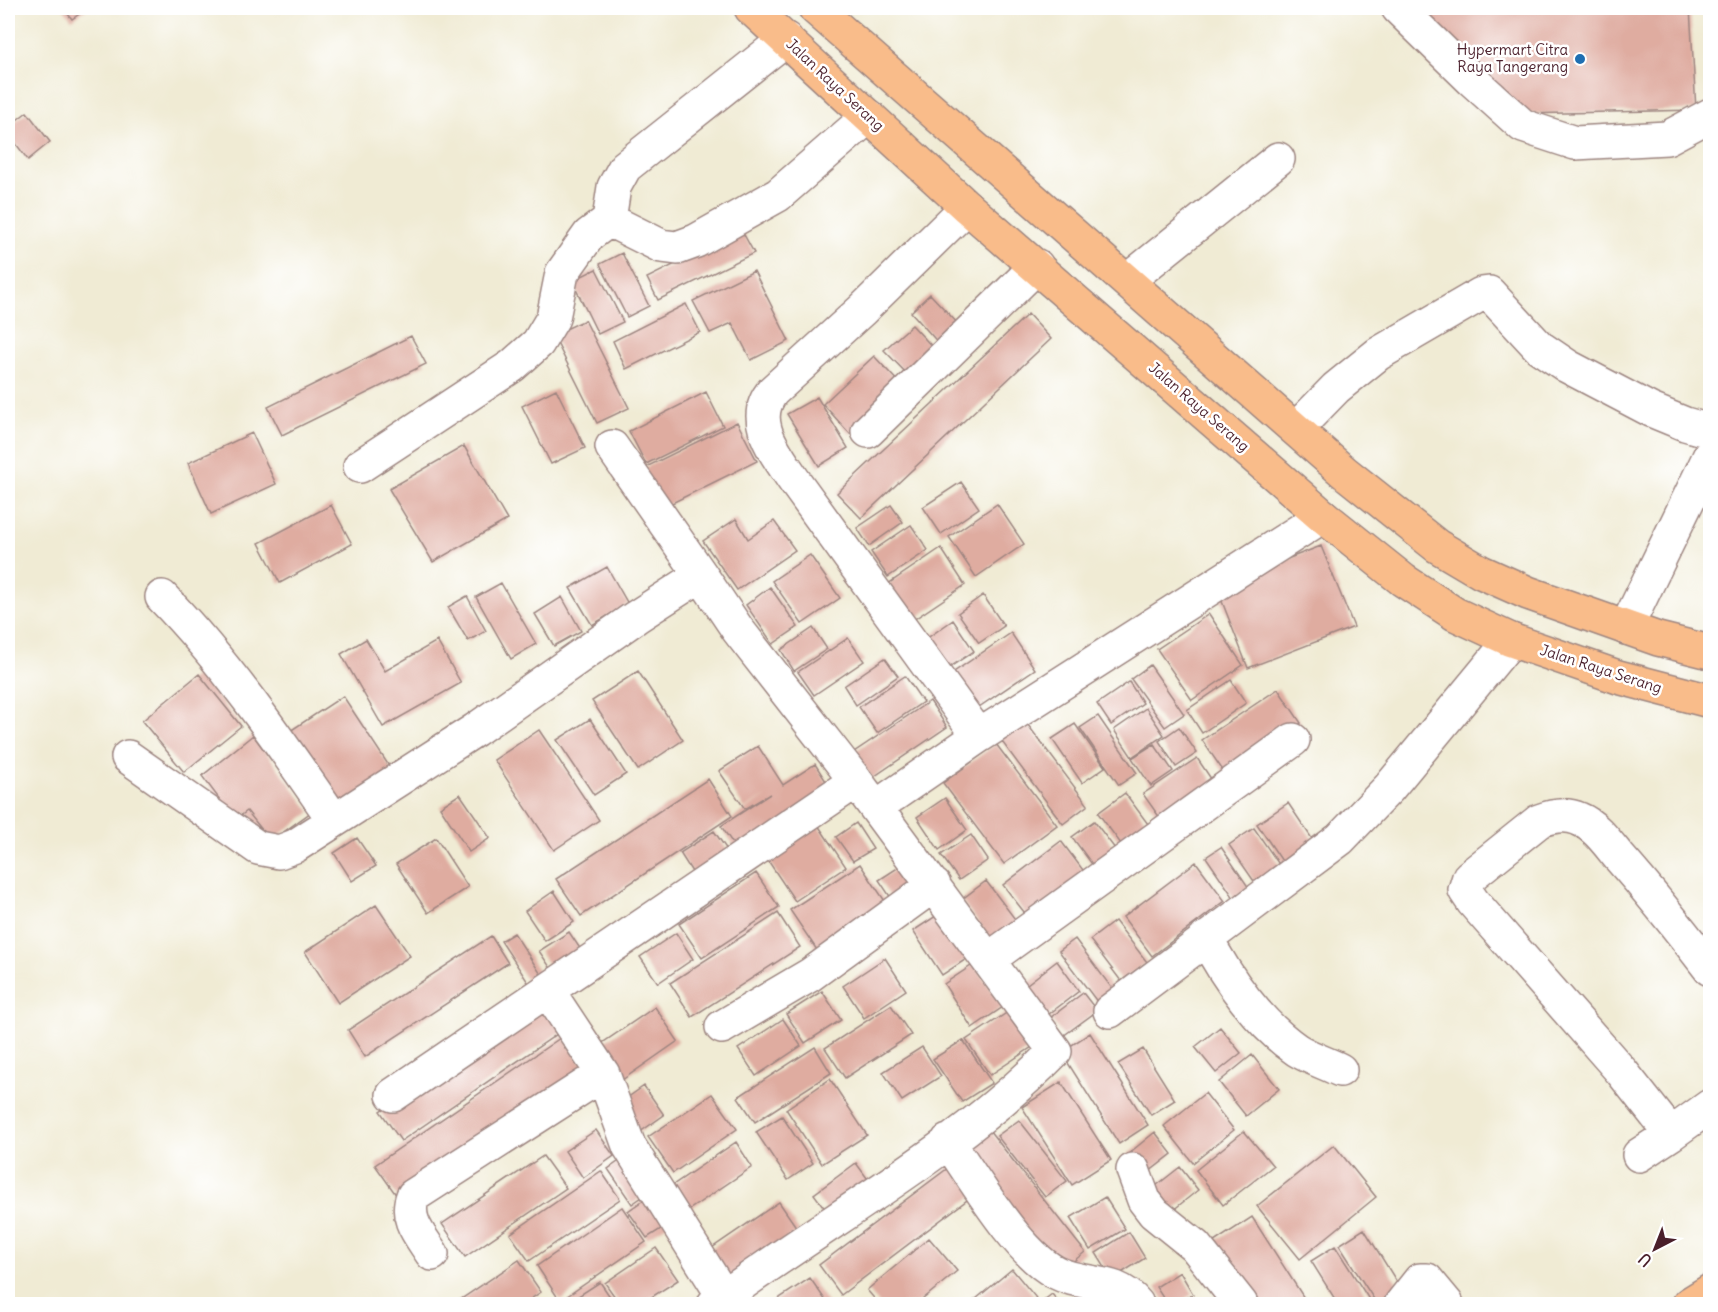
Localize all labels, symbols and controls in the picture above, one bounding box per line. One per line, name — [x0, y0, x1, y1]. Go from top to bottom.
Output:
street label: Jalan Raya Serang — [782, 34, 888, 135]
place label: Hypermart Citra Raya Tangerang — [1457, 40, 1568, 76]
marker: Hypermart Citra Raya Tangerang — [1573, 52, 1587, 66]
street label: Jalan Raya Serang — [1145, 358, 1253, 455]
street label: Jalan Raya Serang — [1538, 640, 1664, 697]
north arrow — [1625, 1219, 1685, 1279]
text: U — [1634, 1249, 1656, 1271]

